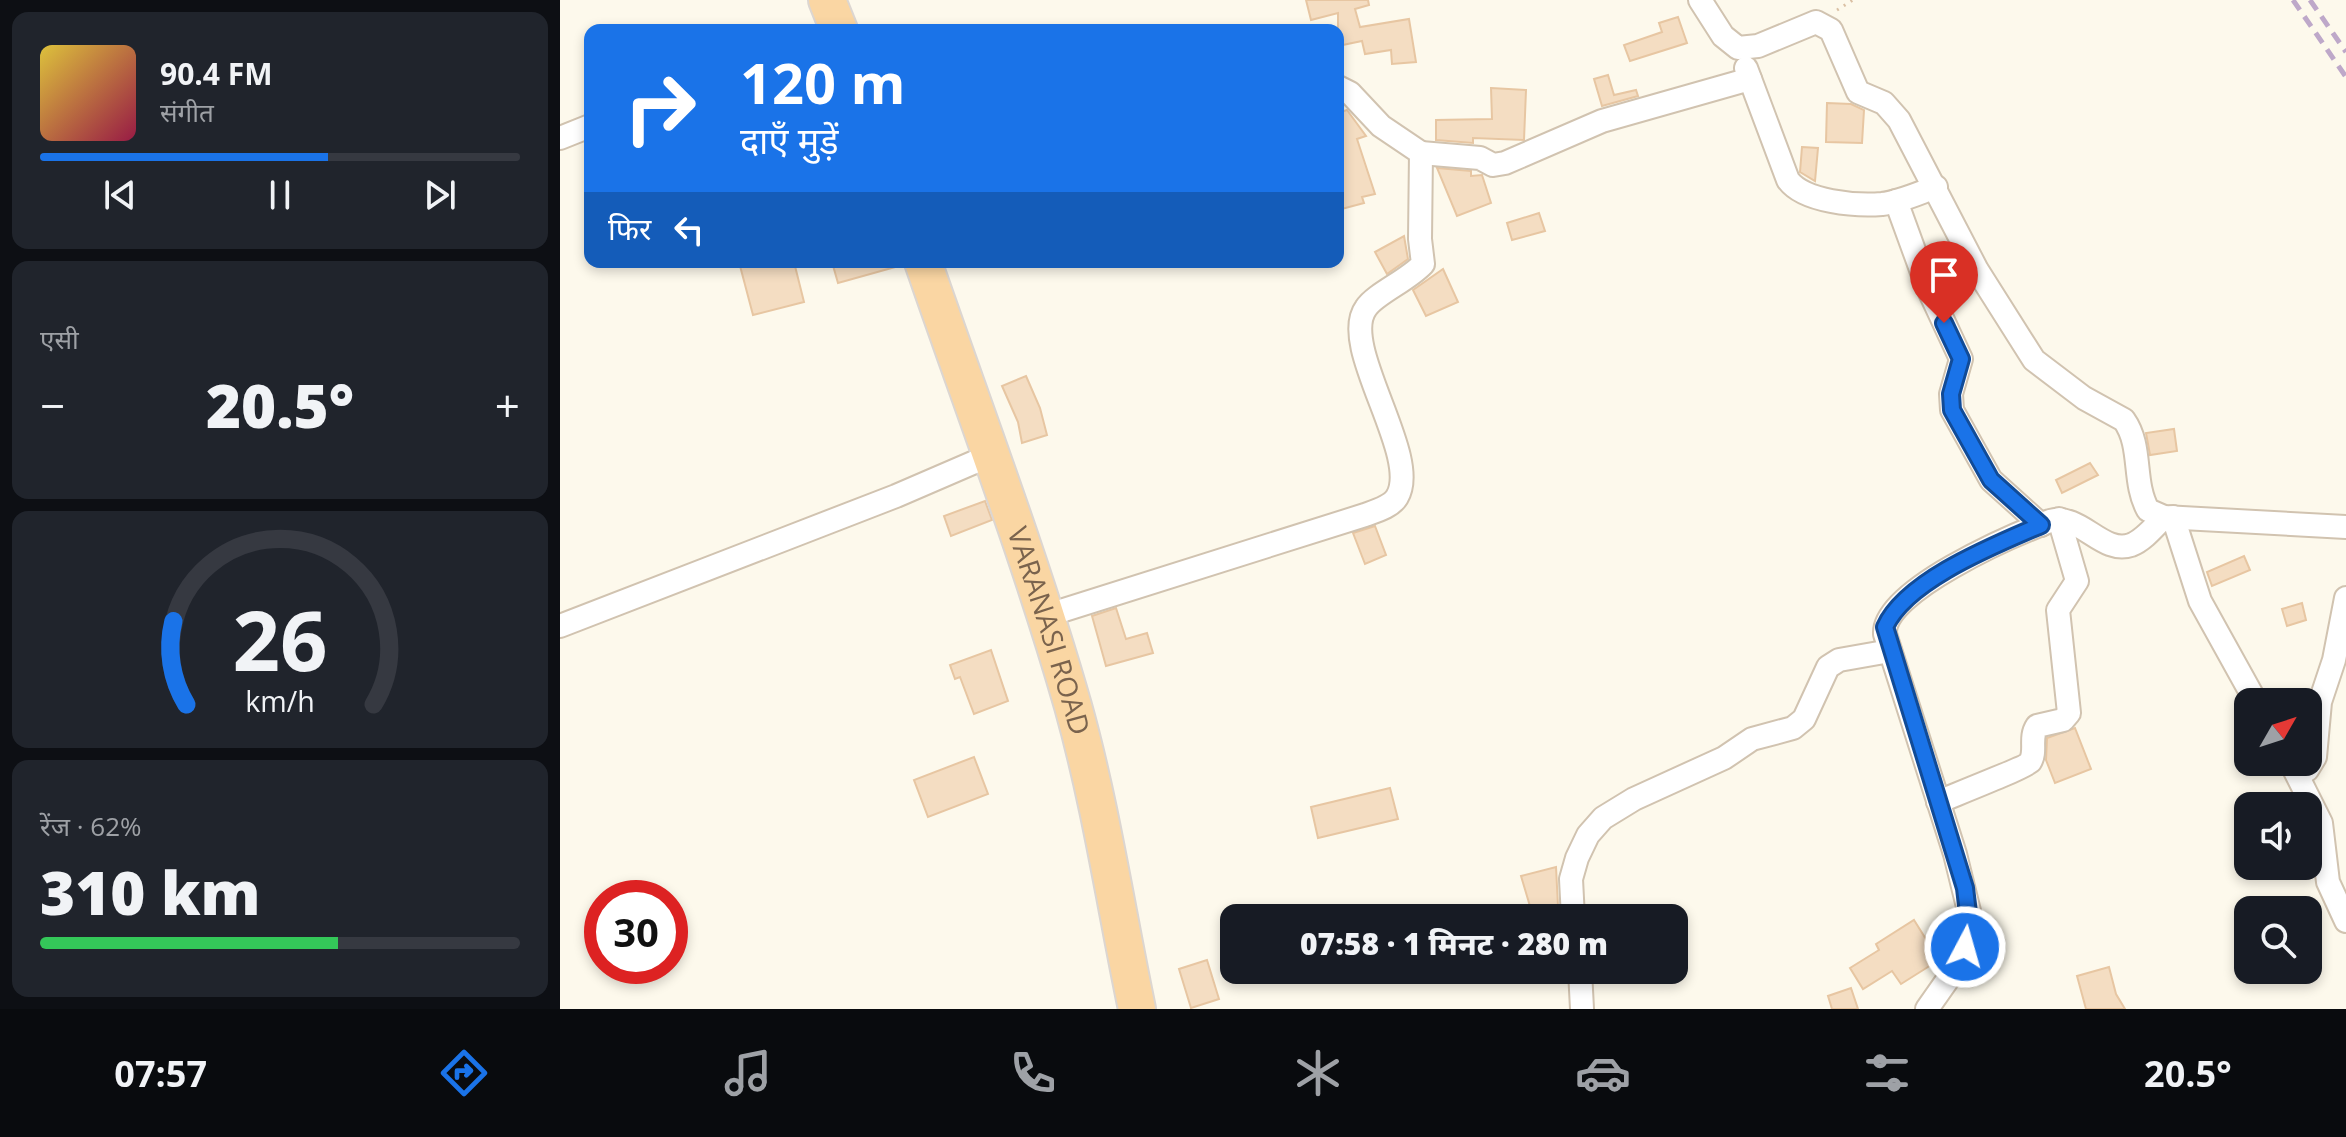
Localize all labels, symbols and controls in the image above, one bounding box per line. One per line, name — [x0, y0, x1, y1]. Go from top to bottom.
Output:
text: 120 m — [740, 44, 906, 120]
text: 90.4 FM — [160, 53, 273, 94]
icon: right — [608, 56, 712, 160]
text: संगीत — [160, 94, 214, 130]
text: दाएँ मुड़ें — [740, 116, 839, 165]
icon: previous — [98, 173, 142, 217]
icon: pause — [258, 173, 302, 217]
icon: next — [418, 173, 462, 217]
text: फिर — [608, 208, 651, 249]
icon: left — [667, 208, 711, 252]
pin — [1910, 241, 1978, 323]
icon: arrive — [1922, 253, 1966, 297]
text: एसी — [40, 321, 79, 357]
text: 20.5° — [206, 364, 354, 446]
text: − — [40, 375, 65, 435]
text: + — [495, 375, 520, 435]
street label: VARANASI ROAD — [999, 522, 1100, 739]
text: 26 — [232, 582, 328, 695]
text: km/h — [245, 681, 315, 720]
north arrow — [2234, 688, 2322, 776]
map controls — [2234, 688, 2322, 984]
button: sound — [2234, 792, 2322, 880]
text: रेंज · 62% — [40, 808, 142, 844]
text: 310 km — [40, 851, 261, 933]
speed limit sign: 30 — [584, 880, 688, 984]
button: search — [2234, 896, 2322, 984]
position arrow — [1923, 905, 2007, 989]
text: 07:58 · 1 मिनट · 280 m — [1300, 923, 1608, 964]
icon: directions — [436, 1045, 492, 1101]
icon: music — [720, 1045, 776, 1101]
icon: phone — [1005, 1045, 1061, 1101]
icon: climate — [1290, 1045, 1346, 1101]
icon: car — [1575, 1045, 1631, 1101]
icon: filters — [1859, 1045, 1915, 1101]
text: 07:57 — [114, 1049, 207, 1098]
text: 20.5° — [2144, 1049, 2232, 1098]

